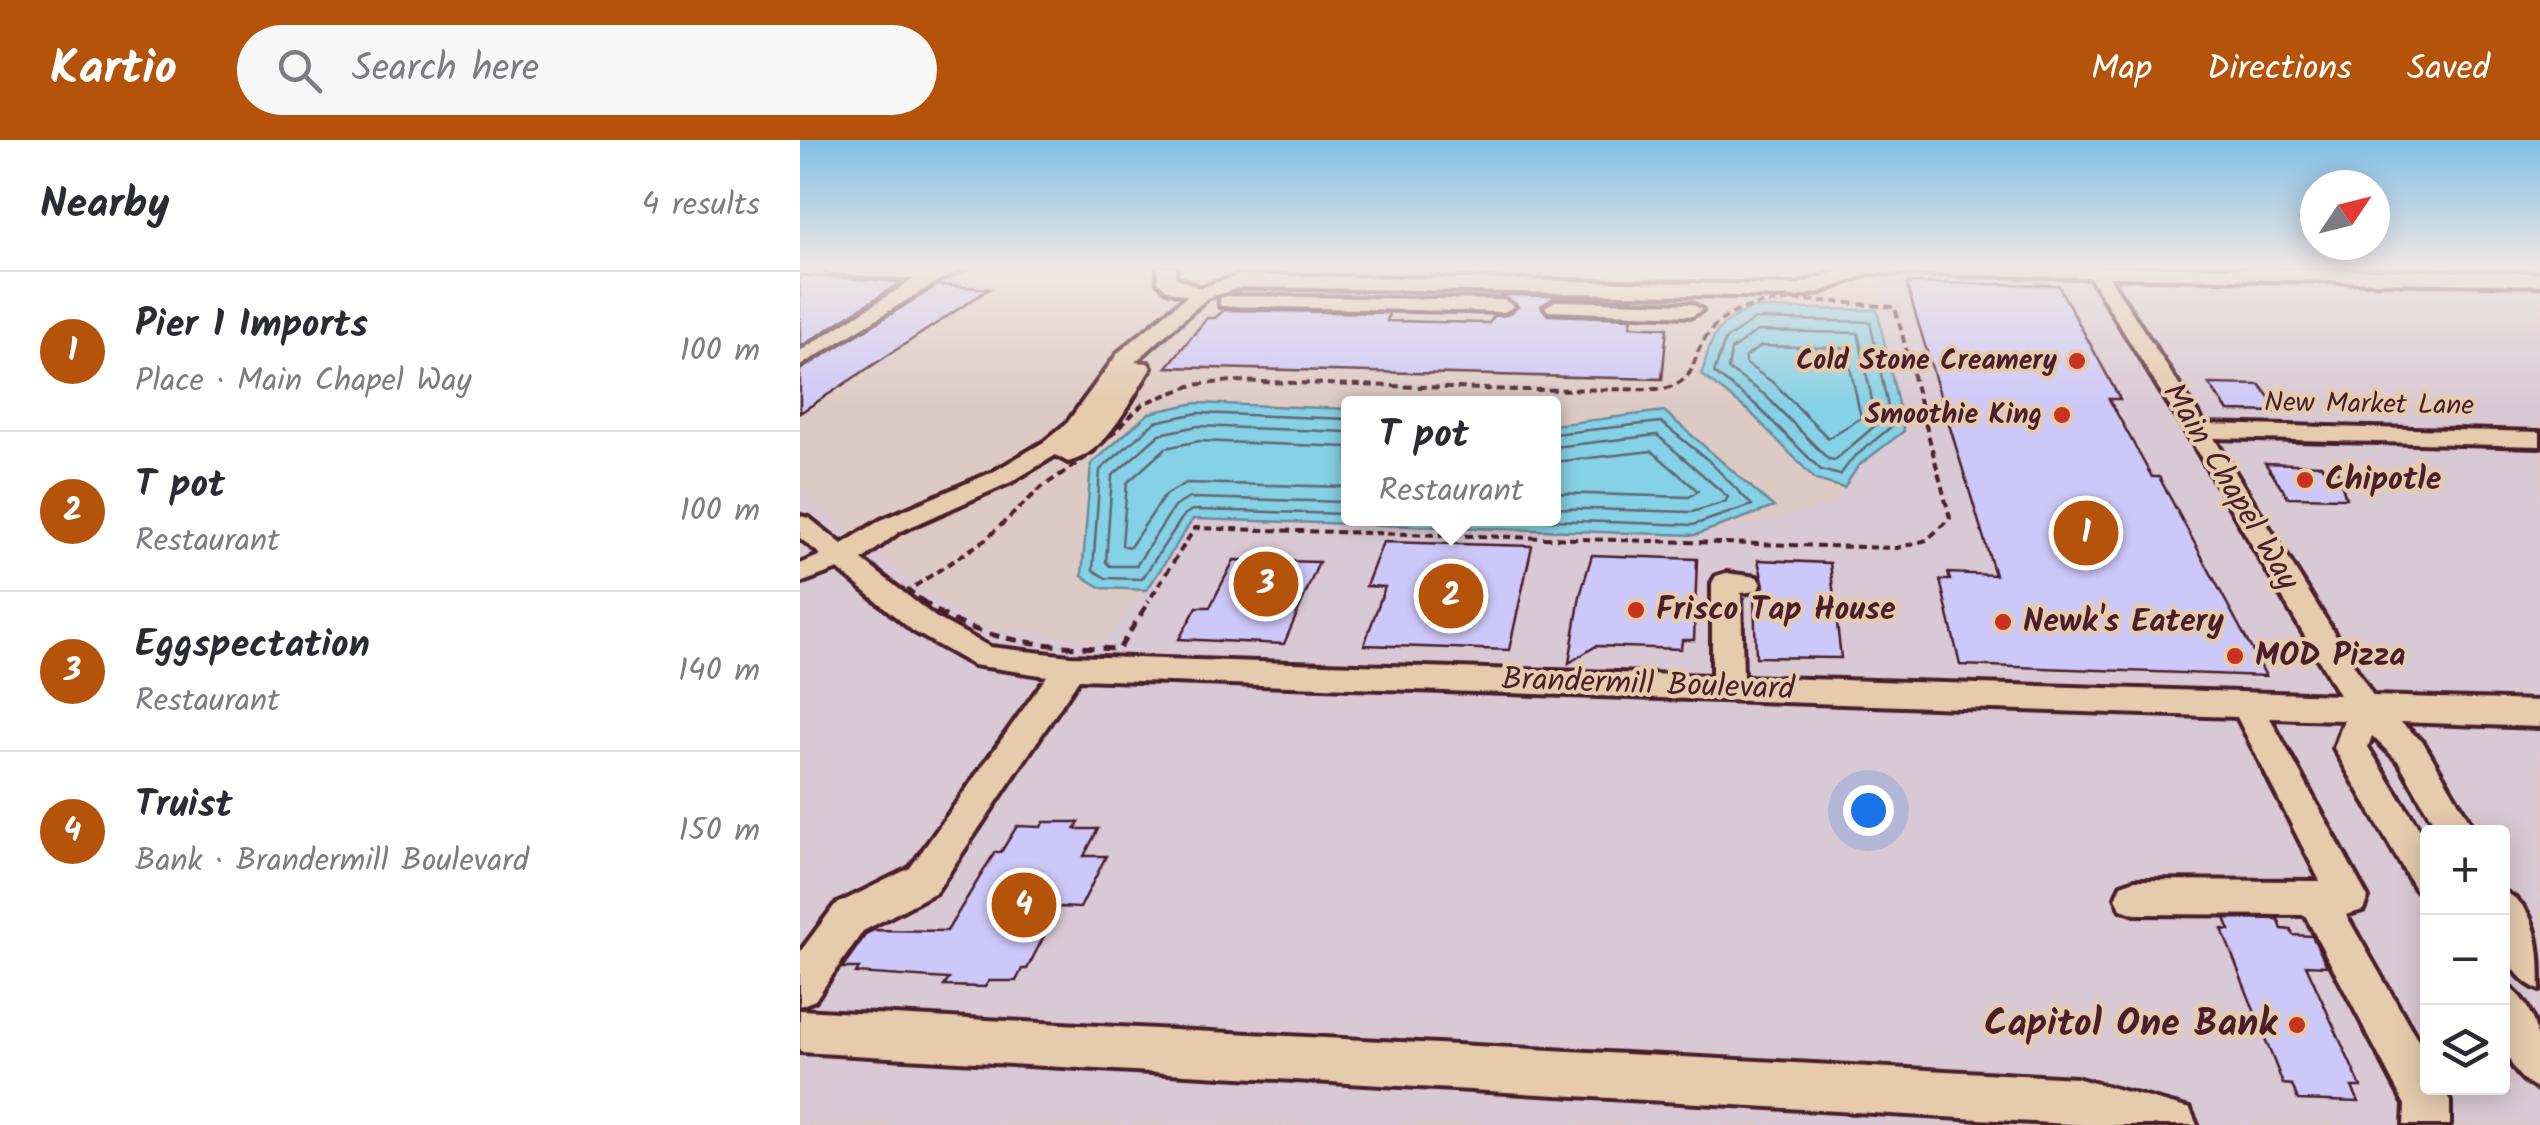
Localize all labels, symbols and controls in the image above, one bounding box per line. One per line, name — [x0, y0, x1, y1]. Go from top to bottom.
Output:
search box — [237, 25, 937, 115]
text: Kartio — [50, 32, 177, 108]
text: Search here — [352, 40, 539, 100]
text: Map — [2091, 42, 2152, 98]
text: Directions — [2207, 42, 2352, 98]
text: Saved — [2407, 42, 2490, 98]
icon: search — [272, 43, 327, 98]
north arrow — [2300, 170, 2390, 260]
text: Nearby — [40, 172, 169, 239]
text: 4 results — [642, 180, 760, 231]
text: Pier 1 Imports — [135, 296, 368, 356]
text: 1 — [68, 326, 77, 377]
text: 100 m — [680, 326, 760, 377]
place label: Cold Stone Creamery — [1796, 339, 2057, 384]
marker: Cold Stone Creamery — [2066, 350, 2088, 372]
text: Place · Main Chapel Way — [135, 356, 472, 407]
street label: Main Chapel Way — [2148, 373, 2313, 601]
street label: New Market Lane — [2264, 381, 2475, 429]
place label: Smoothie King — [1865, 393, 2042, 438]
popup — [1341, 396, 1561, 526]
marker: Smoothie King — [2051, 404, 2073, 426]
text: T pot — [1379, 406, 1469, 466]
place label: Chipotle — [2325, 455, 2442, 506]
text: T pot — [135, 456, 225, 516]
text: Restaurant — [1379, 466, 1523, 517]
marker: Chipotle — [2294, 469, 2316, 491]
text: 2 — [63, 486, 82, 537]
text: 100 m — [680, 486, 760, 537]
pin: 1 — [2054, 496, 2118, 570]
text: Restaurant — [135, 516, 280, 567]
pin: 3 — [1234, 546, 1298, 622]
pin: 2 — [1418, 558, 1484, 634]
place label: Frisco Tap House — [1656, 585, 1896, 636]
place label: Newk's Eatery — [2023, 597, 2224, 648]
marker: Frisco Tap House — [1625, 599, 1647, 621]
marker: Newk's Eatery — [1992, 611, 2014, 633]
text: Eggspectation — [135, 616, 370, 676]
place label: MOD Pizza — [2255, 631, 2406, 682]
marker: MOD Pizza — [2224, 645, 2246, 667]
text: 3 — [64, 646, 81, 697]
text: 140 m — [678, 646, 760, 697]
street label: Brandermill Boulevard — [1501, 654, 1796, 716]
text: Restaurant — [135, 676, 280, 727]
text: Truist — [135, 776, 233, 836]
your location — [1843, 785, 1894, 836]
text: 4 — [64, 806, 81, 857]
text: 150 m — [678, 806, 760, 857]
map controls — [2420, 825, 2510, 1095]
button: + — [2420, 825, 2510, 915]
text: Bank · Brandermill Boulevard — [135, 836, 529, 887]
pin: 4 — [992, 868, 1056, 942]
button: − — [2420, 915, 2510, 1005]
place label: Capitol One Bank — [1984, 995, 2278, 1055]
button: layers — [2420, 1005, 2510, 1095]
marker: Capitol One Bank — [2286, 1014, 2308, 1036]

